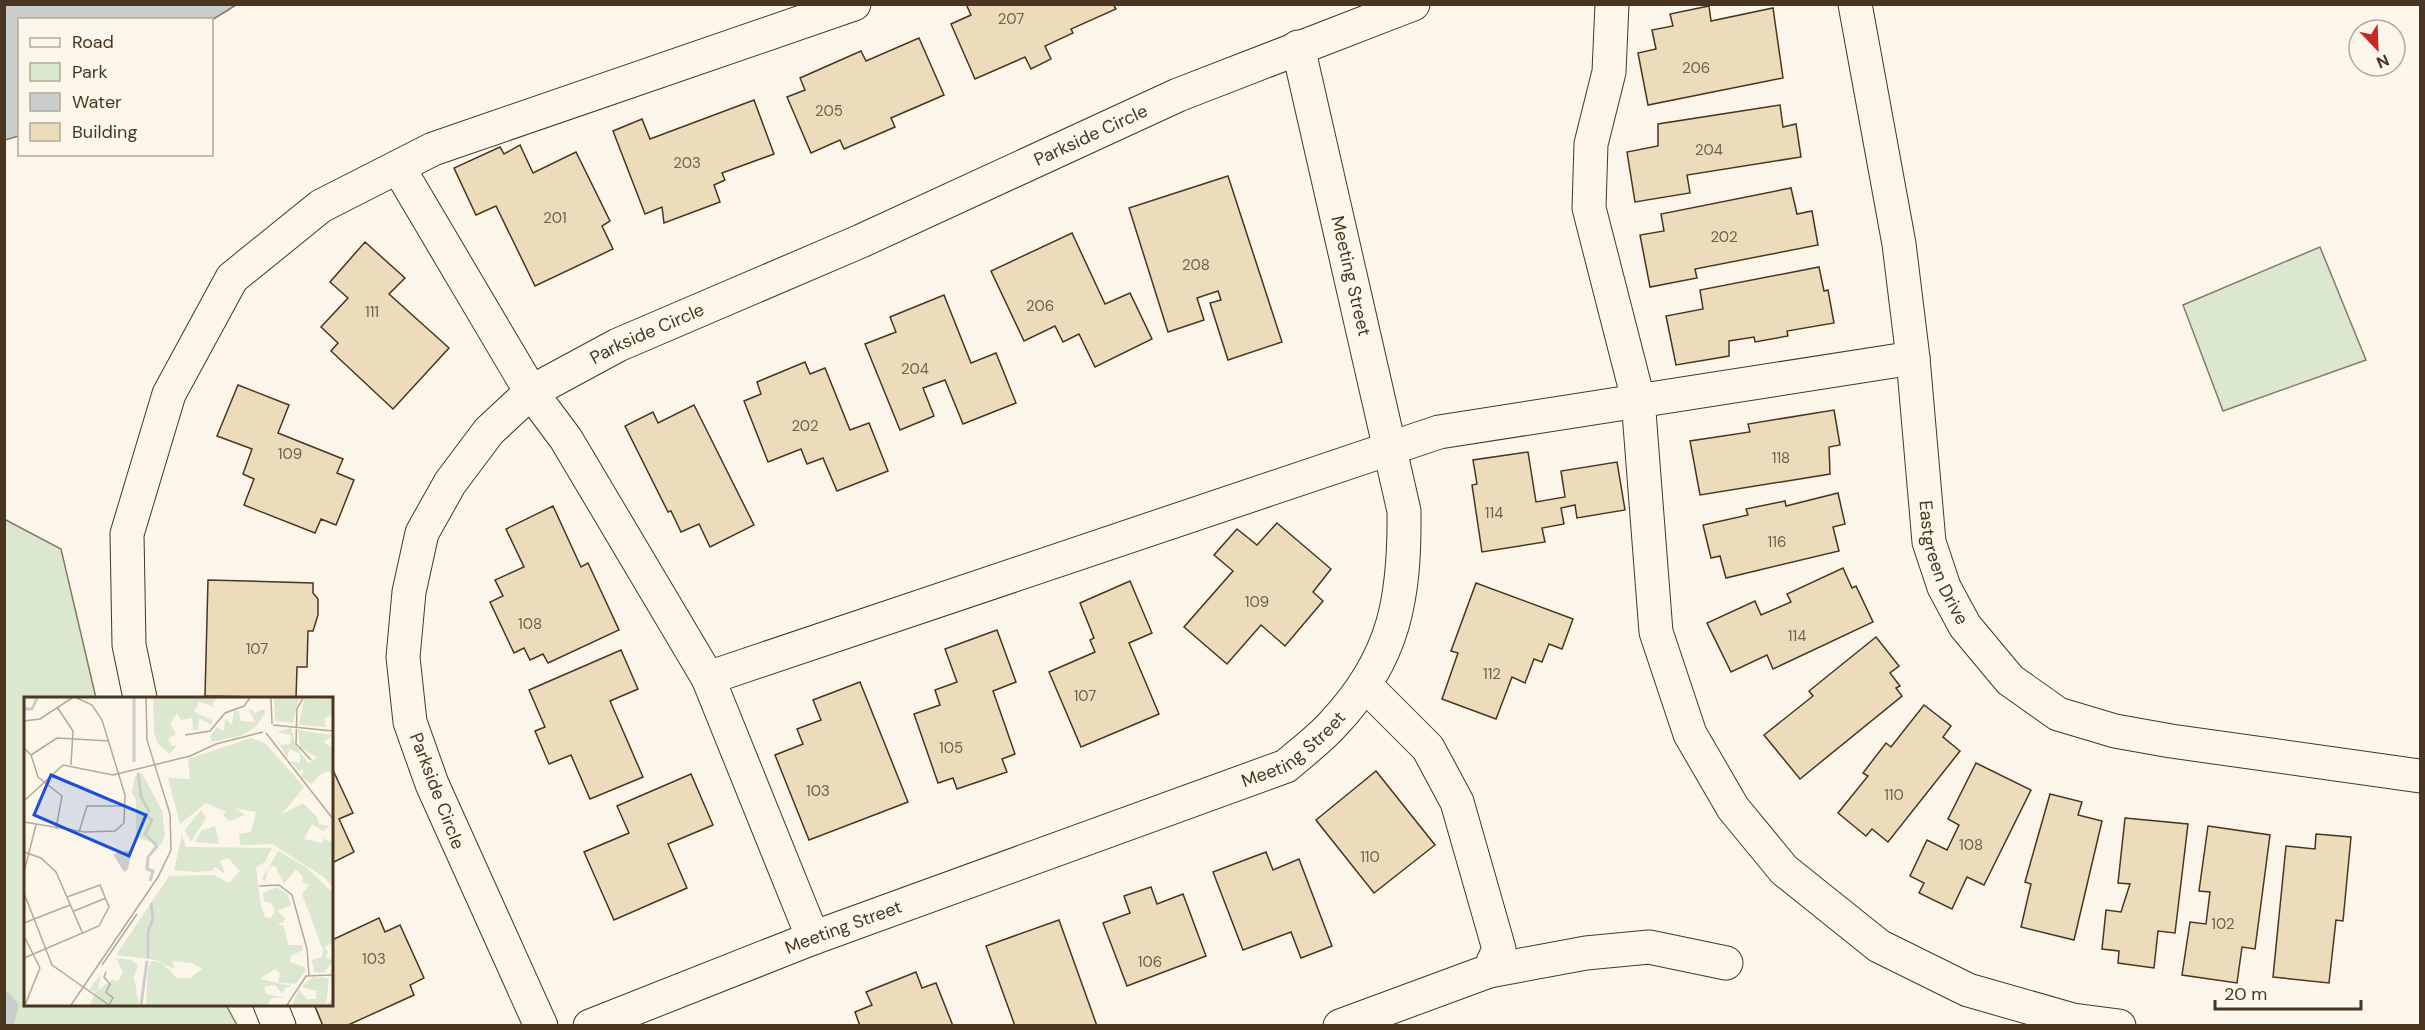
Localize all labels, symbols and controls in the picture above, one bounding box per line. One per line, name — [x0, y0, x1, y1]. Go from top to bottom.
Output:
house number: 207 — [998, 9, 1024, 29]
legend — [18, 18, 213, 156]
north arrow — [2347, 18, 2407, 78]
text: Road — [72, 30, 114, 54]
text: N — [2373, 49, 2392, 73]
house number: 206 — [1682, 58, 1710, 78]
text: Park — [72, 60, 108, 84]
text: Water — [72, 90, 122, 114]
street label: Parkside Circle — [1030, 99, 1152, 172]
house number: 205 — [815, 101, 843, 121]
text: Building — [72, 120, 137, 144]
house number: 204 — [1695, 140, 1723, 160]
house number: 203 — [673, 153, 701, 173]
house number: 201 — [543, 208, 567, 228]
street label: Meeting Street — [1325, 213, 1377, 339]
house number: 202 — [1710, 227, 1738, 247]
house number: 208 — [1182, 255, 1210, 275]
house number: 206 — [1026, 296, 1054, 316]
street label: Parkside Circle — [586, 298, 708, 370]
house number: 111 — [365, 302, 379, 322]
house number: 204 — [901, 359, 929, 379]
house number: 202 — [791, 416, 819, 436]
house number: 109 — [278, 444, 302, 464]
house number: 118 — [1772, 448, 1790, 468]
street label: Eastgreen Drive — [1913, 499, 1974, 629]
house number: 114 — [1485, 503, 1503, 523]
house number: 116 — [1768, 532, 1786, 552]
house number: 109 — [1245, 592, 1269, 612]
house number: 108 — [518, 614, 542, 634]
house number: 114 — [1788, 626, 1806, 646]
house number: 107 — [246, 639, 268, 659]
house number: 112 — [1483, 664, 1501, 684]
house number: 107 — [1074, 686, 1096, 706]
inset map — [24, 697, 333, 1006]
street label: Meeting Street — [1238, 706, 1351, 793]
street label: Parkside Circle — [404, 729, 470, 853]
house number: 105 — [939, 738, 963, 758]
house number: 103 — [806, 781, 830, 801]
house number: 110 — [1884, 785, 1904, 805]
house number: 108 — [1959, 835, 1983, 855]
house number: 110 — [1360, 847, 1380, 867]
street label: Meeting Street — [781, 895, 905, 960]
house number: 102 — [2211, 914, 2235, 934]
house number: 103 — [362, 949, 386, 969]
house number: 106 — [1138, 952, 1162, 972]
scale bar — [2215, 973, 2360, 1011]
text: 20 m — [2224, 982, 2267, 1006]

